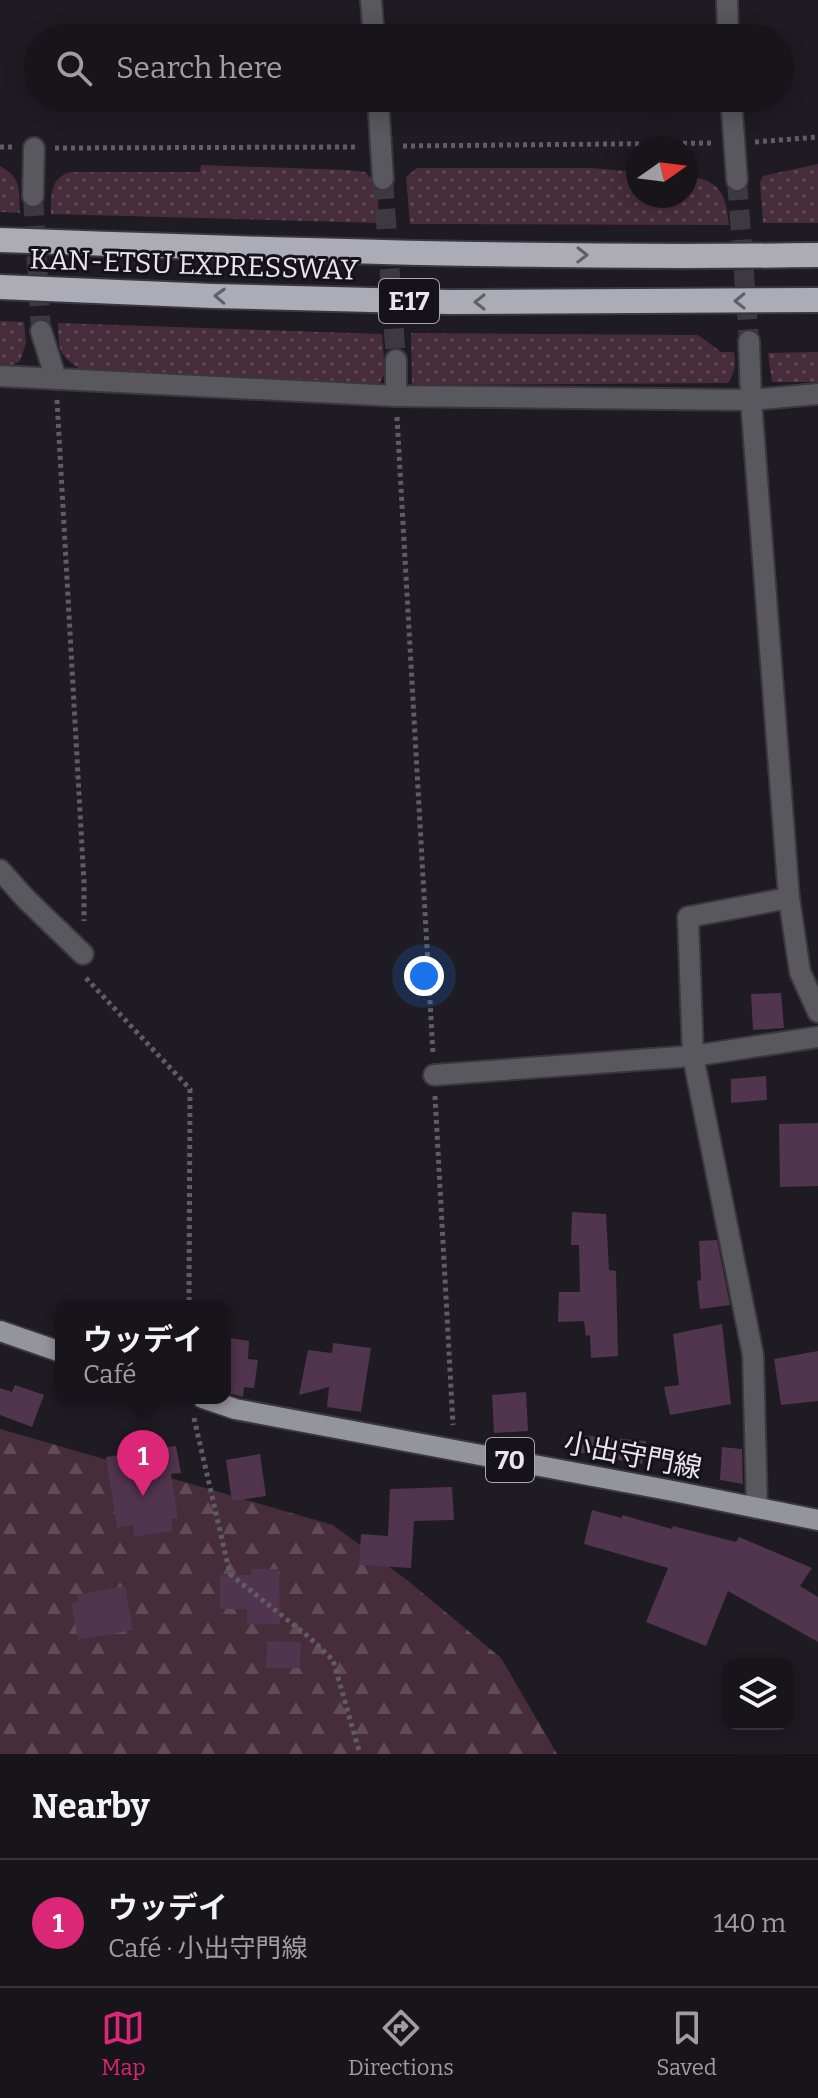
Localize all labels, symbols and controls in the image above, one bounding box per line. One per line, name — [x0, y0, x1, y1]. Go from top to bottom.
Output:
search box — [24, 24, 794, 112]
icon: search — [52, 46, 96, 90]
text: Search here — [116, 50, 283, 86]
north arrow — [626, 136, 698, 208]
street label: KAN-ETSU EXPRESSWAY — [29, 242, 359, 287]
one-way arrow — [576, 246, 589, 264]
road number: E17 — [379, 279, 439, 323]
one-way arrow — [213, 288, 226, 305]
one-way arrow — [733, 292, 746, 310]
one-way arrow — [473, 293, 486, 311]
your location — [404, 956, 444, 996]
popup — [55, 1300, 231, 1404]
text: ウッデイ — [83, 1322, 203, 1358]
text: Café — [83, 1359, 137, 1390]
street label: 小出守門線 — [561, 1426, 705, 1485]
pin: 1 — [117, 1430, 169, 1496]
road number: 70 — [486, 1438, 534, 1482]
map controls — [722, 1658, 794, 1730]
button: layers — [722, 1658, 794, 1730]
text: Nearby — [32, 1786, 150, 1827]
text: ウッデイ — [108, 1890, 228, 1926]
text: 1 — [52, 1908, 64, 1939]
text: 140 m — [714, 1908, 786, 1939]
text: Café · 小出守門線 — [108, 1933, 307, 1964]
tab: Map — [101, 2006, 146, 2081]
tab: Directions — [348, 2006, 454, 2081]
tab: Saved — [656, 2006, 717, 2081]

